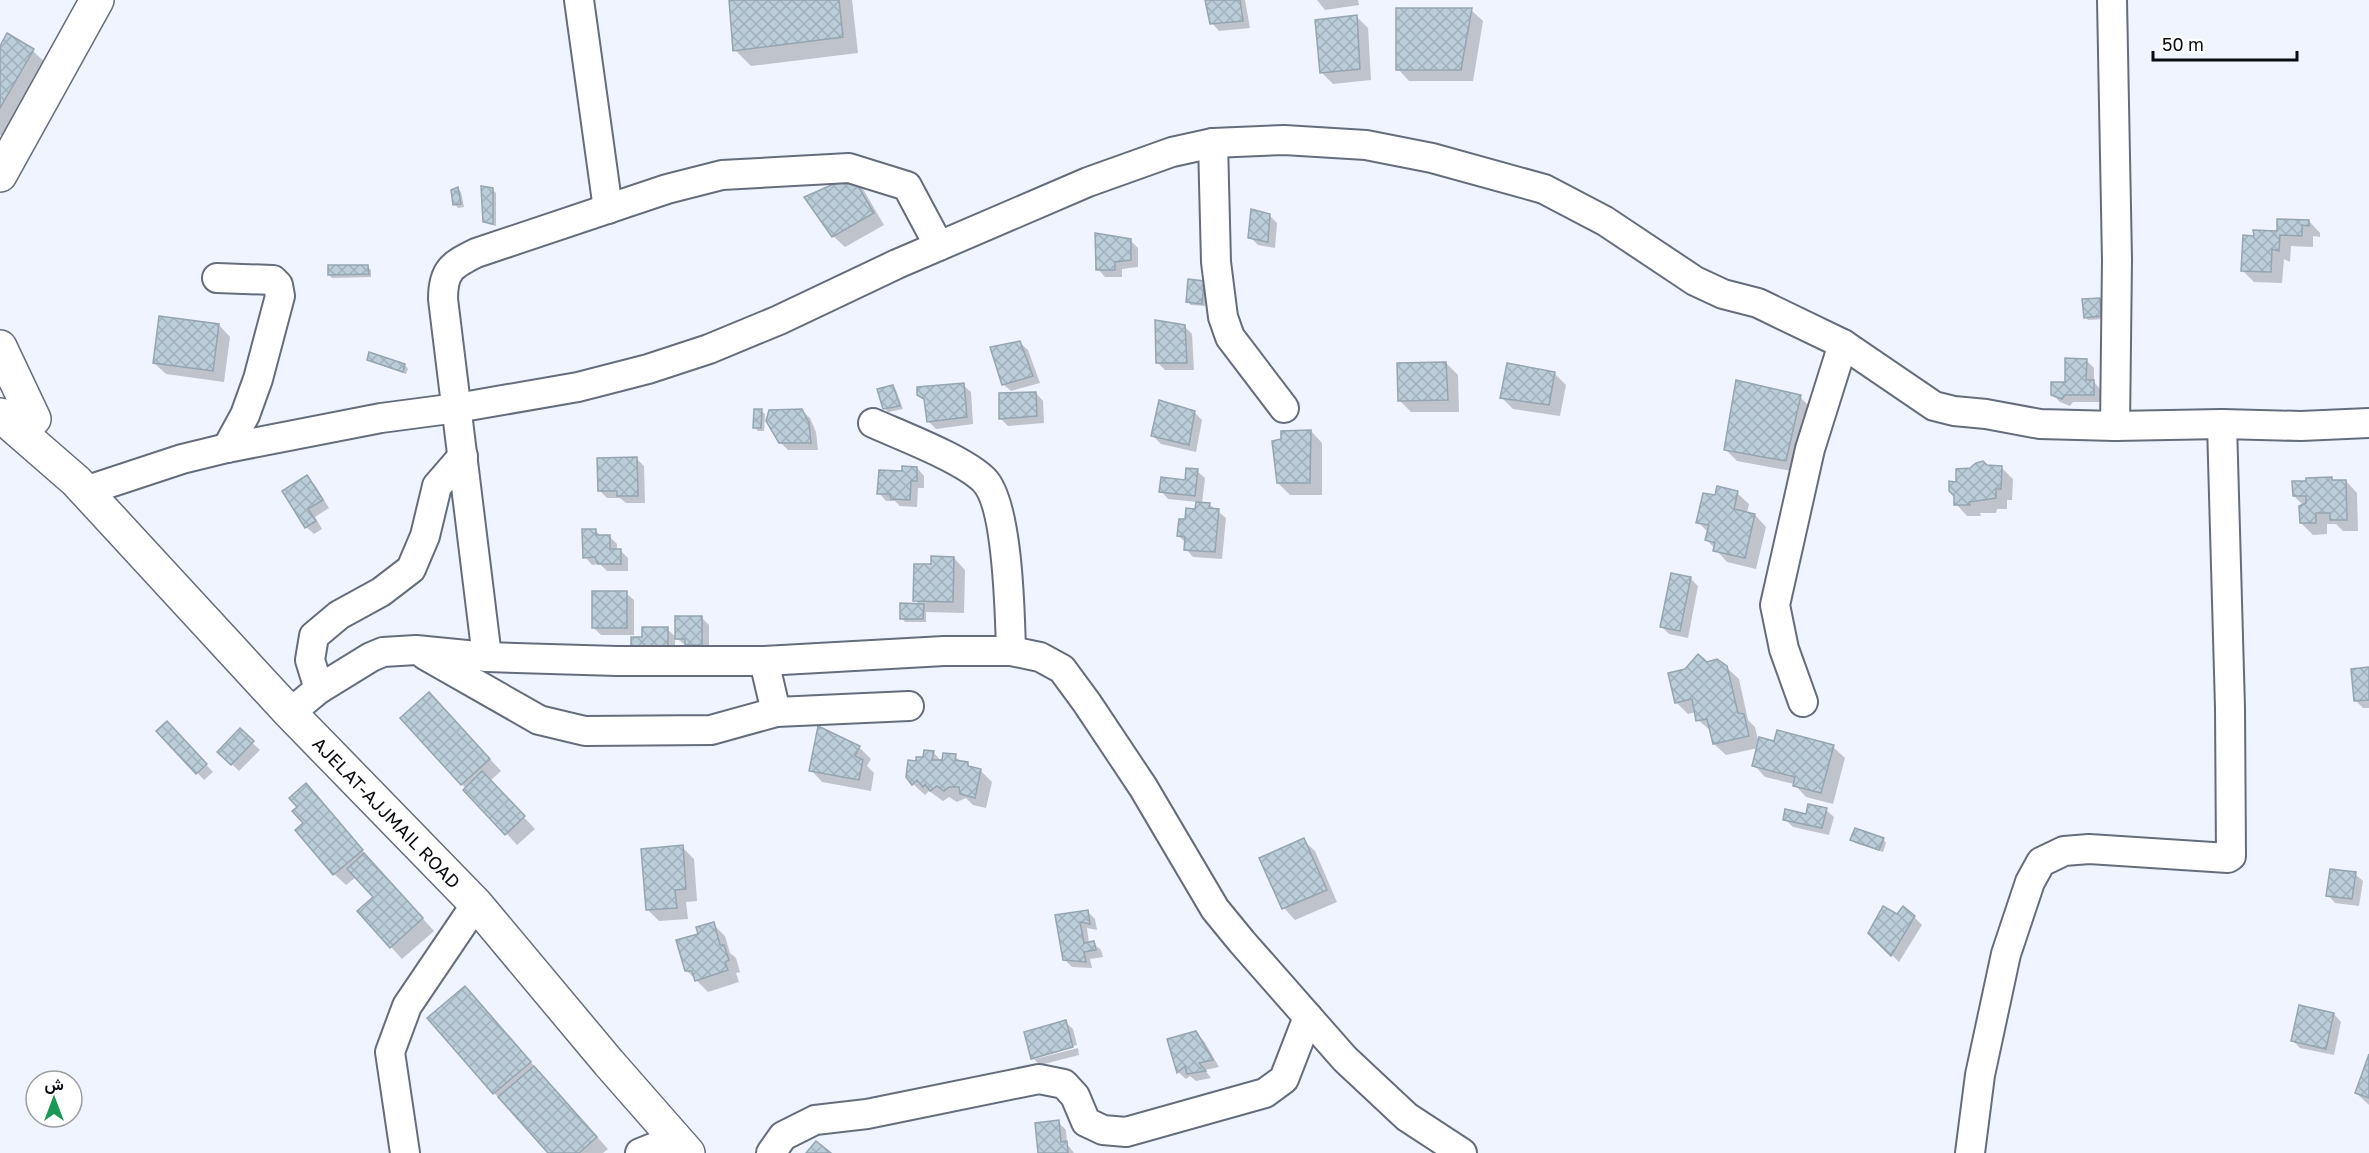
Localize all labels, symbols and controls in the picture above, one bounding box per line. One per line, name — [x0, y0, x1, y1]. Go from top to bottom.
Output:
scale bar — [2153, 24, 2297, 62]
text: 50 m — [2162, 33, 2204, 55]
street label: AJELAT-AJJMAIL ROAD — [308, 732, 465, 893]
north arrow — [24, 1069, 84, 1129]
text: ش — [44, 1074, 64, 1094]

